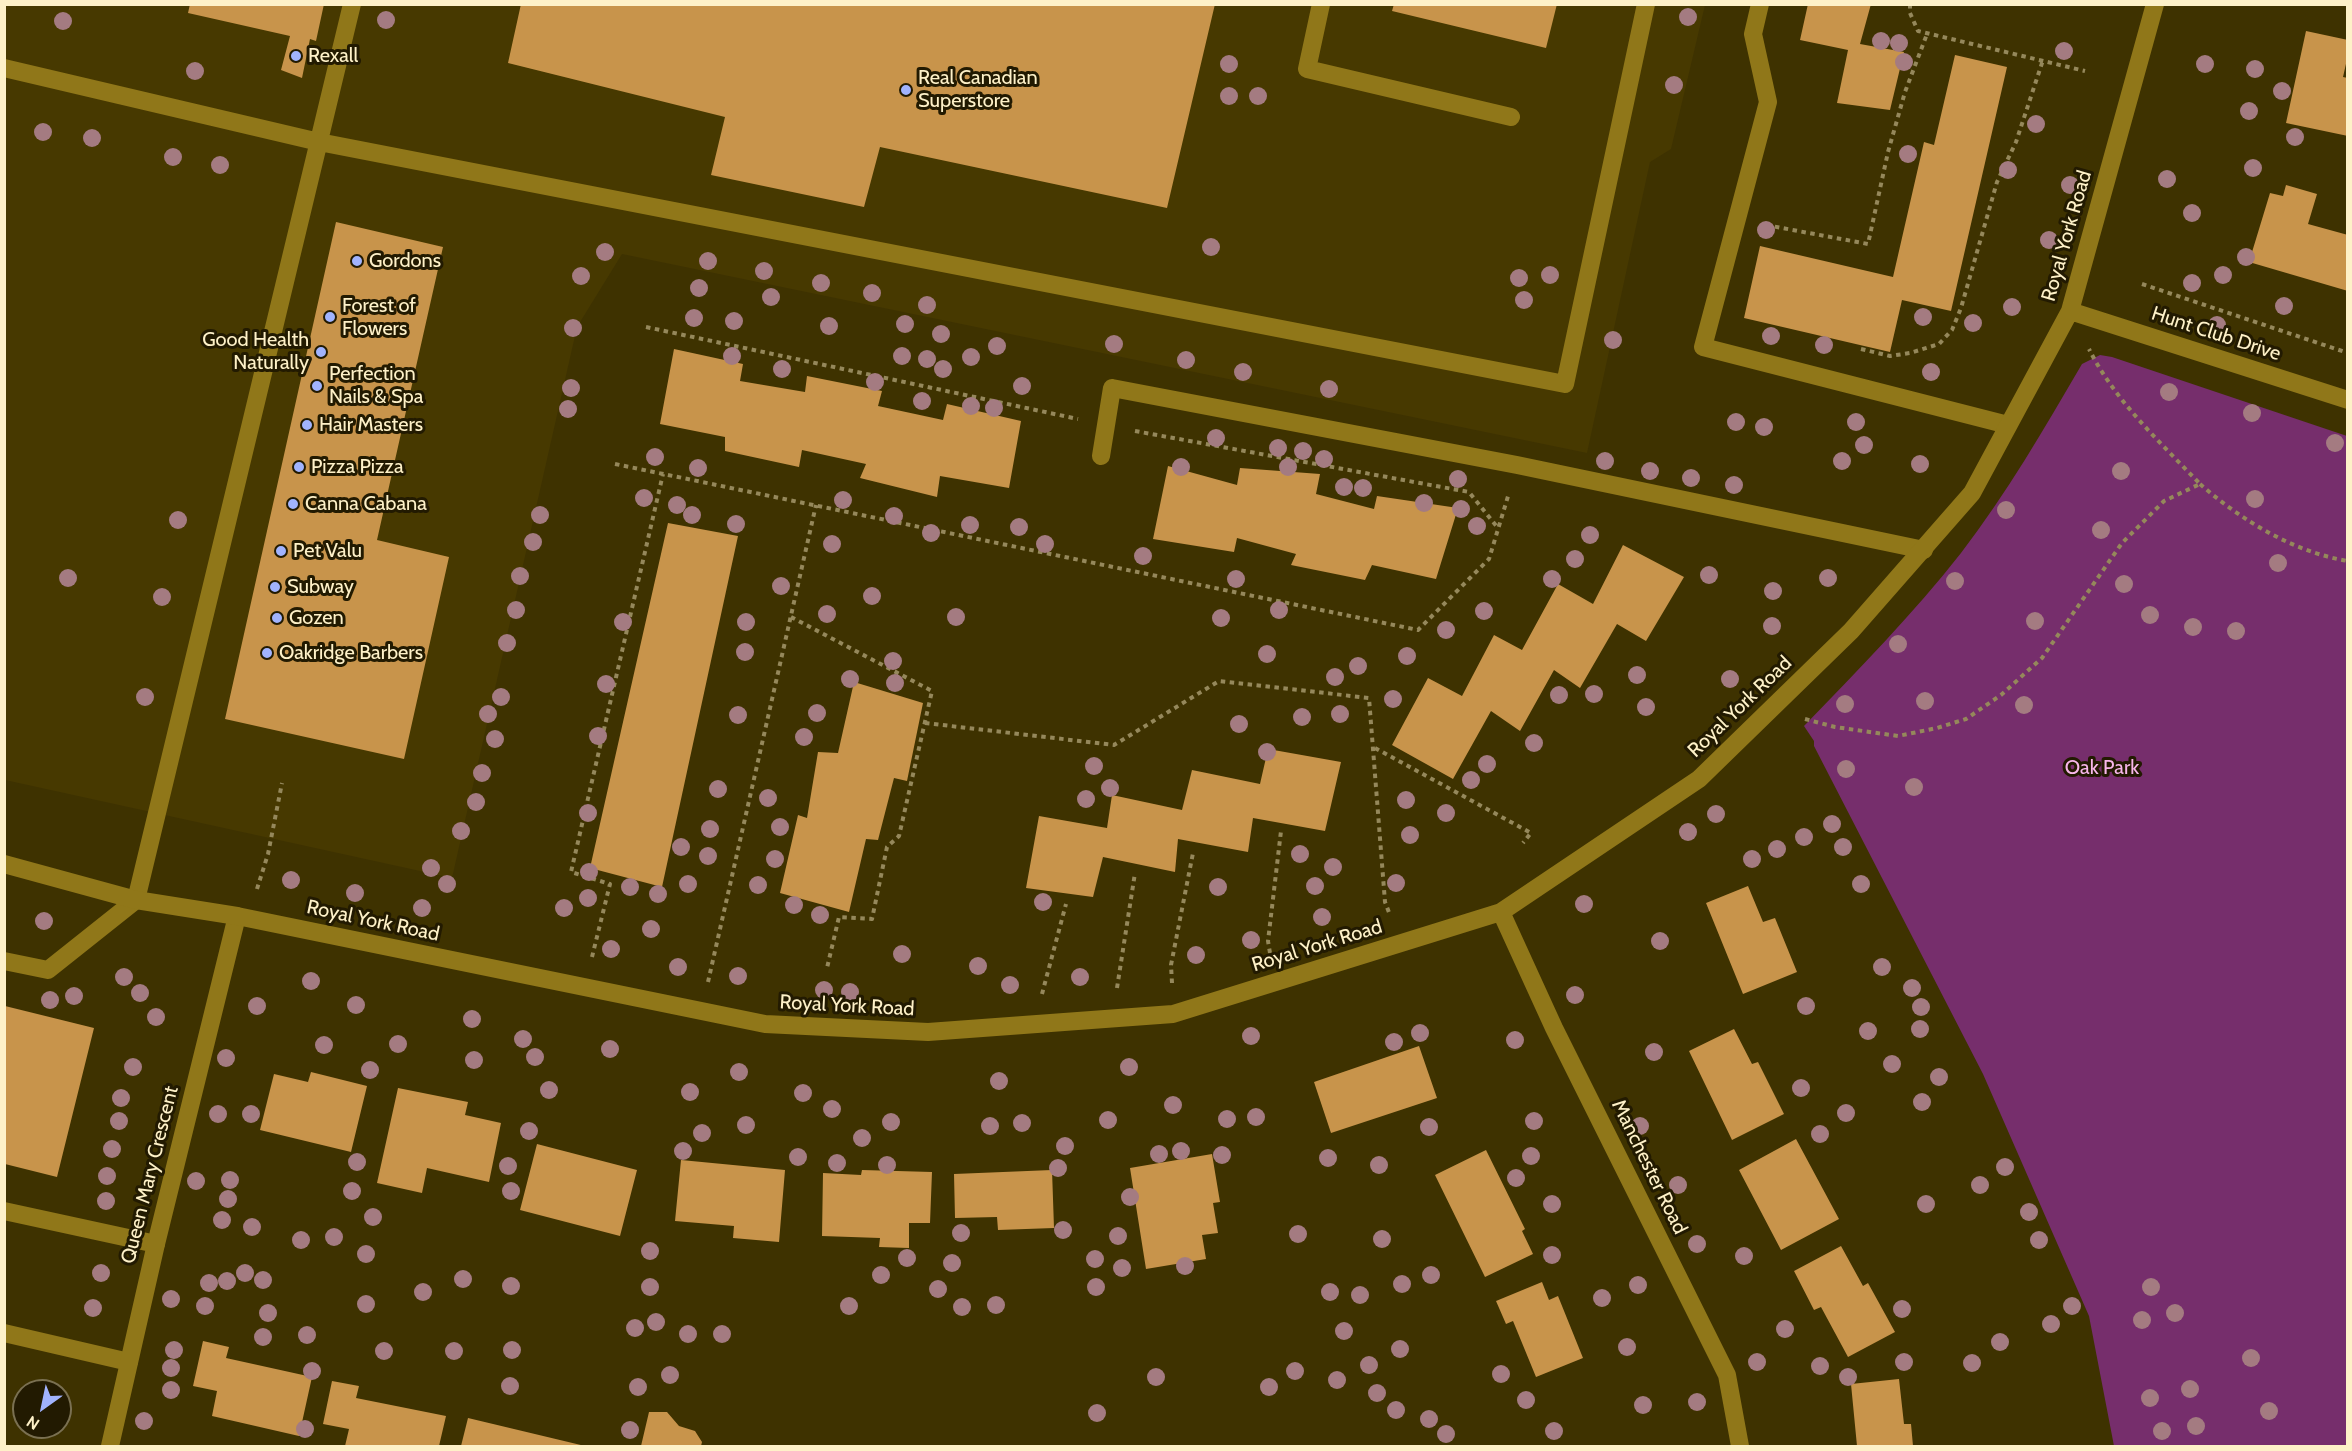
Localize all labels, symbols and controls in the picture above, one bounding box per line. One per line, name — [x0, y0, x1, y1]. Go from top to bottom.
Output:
place label: Rexall — [308, 44, 358, 68]
marker: Rexall — [289, 49, 303, 63]
place label: Real Canadian Superstore — [918, 66, 1038, 113]
marker: Real Canadian Superstore — [899, 83, 913, 97]
street label: Royal York Road — [2037, 168, 2097, 304]
place label: Gordons — [369, 249, 441, 273]
marker: Gordons — [350, 254, 364, 268]
place label: Forest of Flowers — [342, 294, 416, 341]
street label: Hunt Club Drive — [2148, 302, 2284, 366]
marker: Forest of Flowers — [323, 310, 337, 324]
place label: Good Health Naturally — [202, 328, 309, 375]
marker: Good Health Naturally — [314, 345, 328, 359]
place label: Perfection Nails & Spa — [329, 362, 423, 409]
marker: Perfection Nails & Spa — [310, 379, 324, 393]
place label: Hair Masters — [319, 413, 423, 437]
marker: Hair Masters — [300, 418, 314, 432]
place label: Pizza Pizza — [311, 455, 403, 479]
marker: Pizza Pizza — [292, 460, 306, 474]
place label: Canna Cabana — [305, 492, 427, 516]
marker: Canna Cabana — [286, 497, 300, 511]
place label: Pet Valu — [293, 539, 362, 563]
marker: Pet Valu — [274, 544, 288, 558]
place label: Subway — [287, 575, 354, 599]
marker: Subway — [268, 580, 282, 594]
place label: Gozen — [289, 606, 344, 630]
marker: Gozen — [270, 611, 284, 625]
place label: Oakridge Barbers — [279, 641, 423, 665]
marker: Oakridge Barbers — [260, 646, 274, 660]
street label: Royal York Road — [1683, 651, 1797, 763]
park label: Oak Park — [2065, 756, 2139, 780]
street label: Royal York Road — [304, 895, 442, 947]
street label: Royal York Road — [1249, 915, 1385, 977]
street label: Royal York Road — [779, 990, 915, 1022]
street label: Queen Mary Crescent — [116, 1084, 184, 1266]
street label: Manchester Road — [1606, 1096, 1692, 1238]
north arrow — [12, 1379, 72, 1439]
text: N — [23, 1412, 43, 1434]

